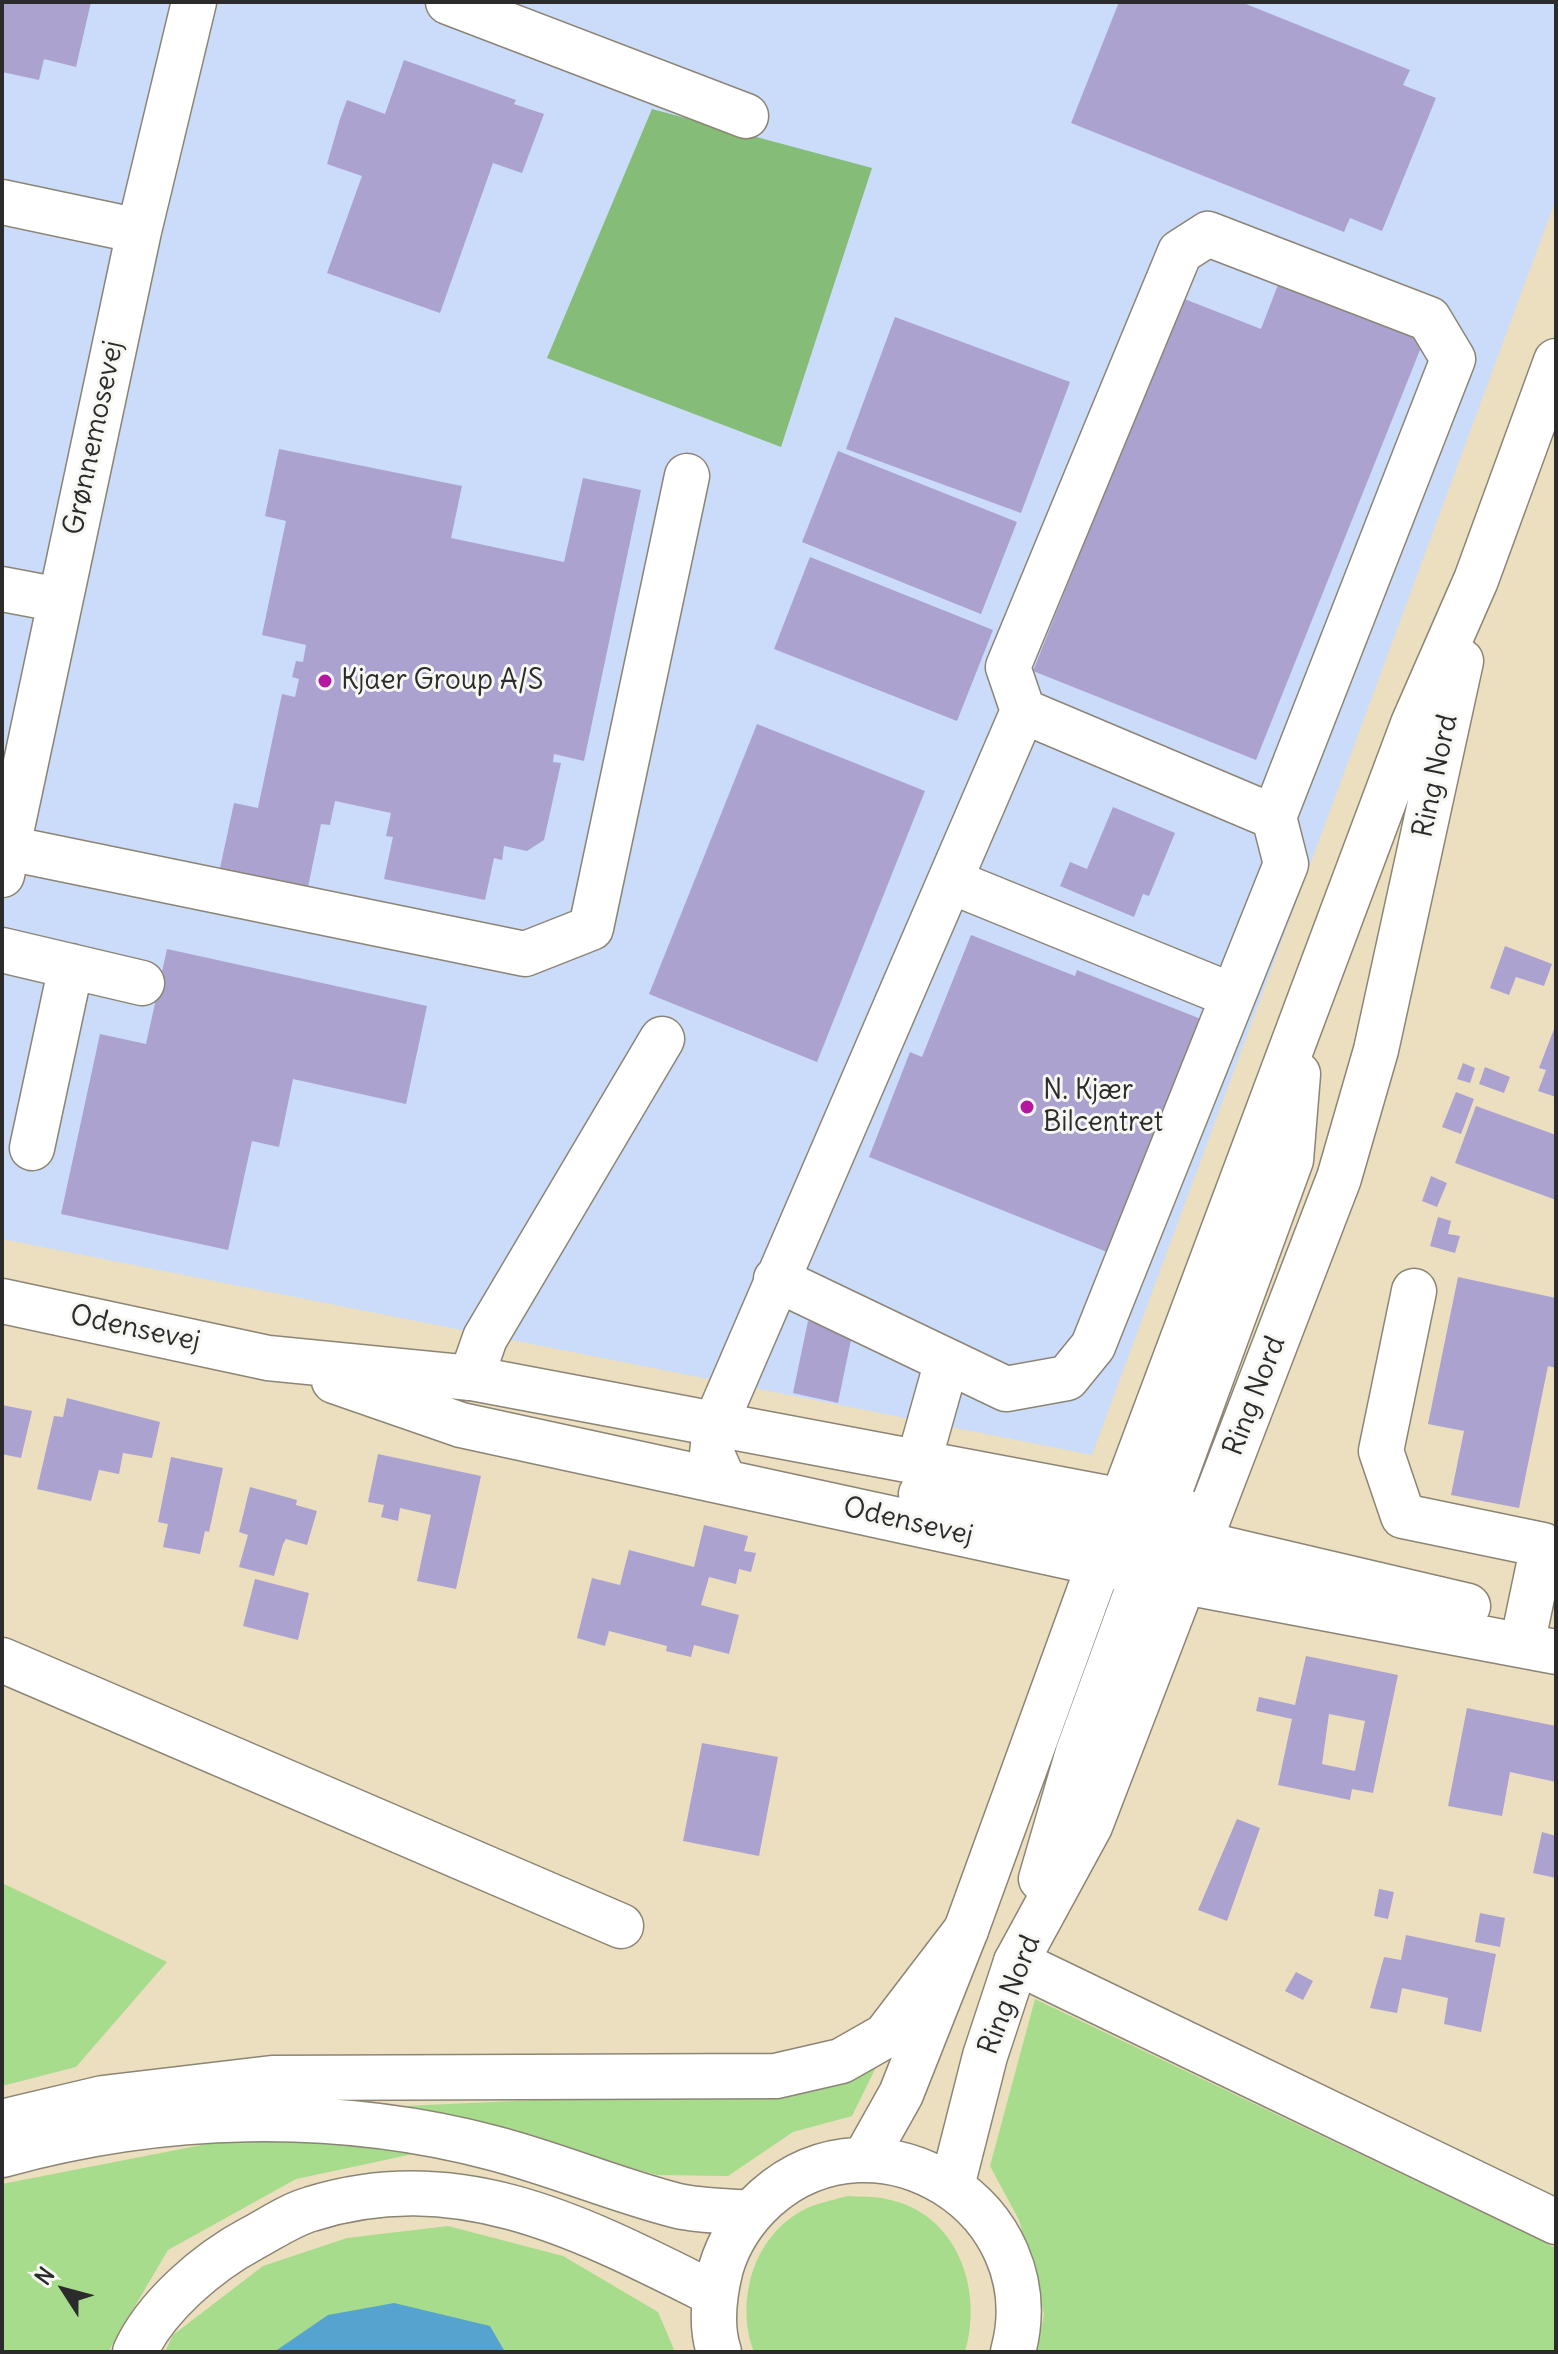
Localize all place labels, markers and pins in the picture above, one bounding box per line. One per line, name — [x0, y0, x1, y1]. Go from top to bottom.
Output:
place label: Kjaer Group A/S — [341, 664, 543, 698]
marker: Kjaer Group A/S — [316, 672, 334, 690]
place label: N. Kjær Bilcentret — [1043, 1074, 1163, 1140]
marker: N. Kjær Bilcentret — [1018, 1098, 1036, 1116]

